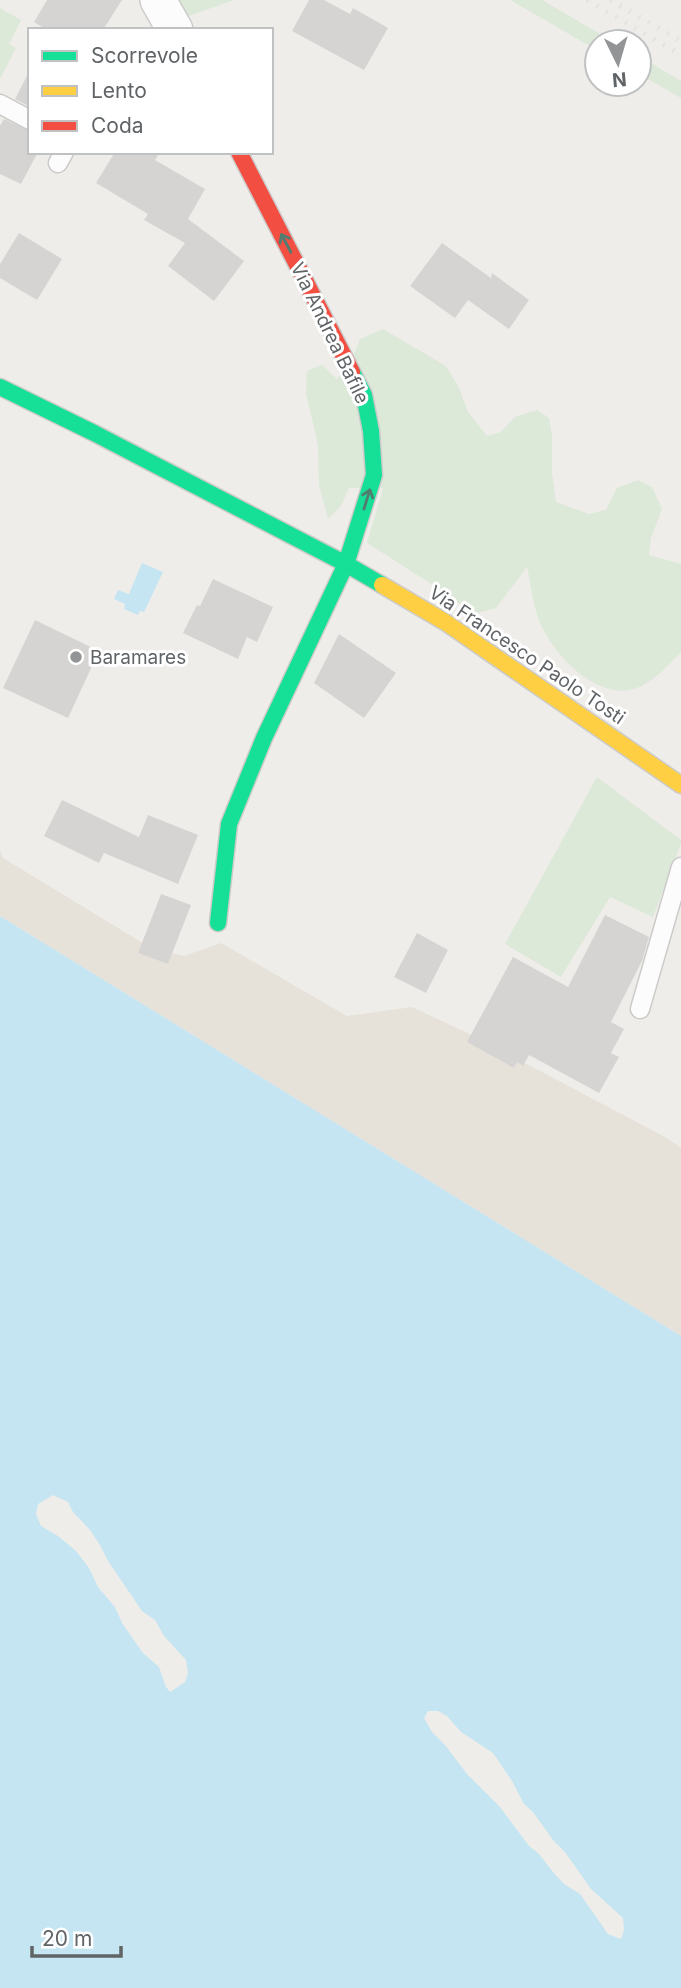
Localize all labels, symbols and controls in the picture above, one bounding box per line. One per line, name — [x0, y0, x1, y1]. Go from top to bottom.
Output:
legend — [28, 28, 273, 154]
north arrow — [583, 28, 653, 98]
text: Scorrevole — [91, 43, 198, 68]
text: N — [611, 67, 628, 92]
text: Lento — [91, 78, 147, 103]
text: Coda — [91, 113, 144, 138]
one-way arrow — [279, 233, 292, 254]
street label: Via Andrea Bafile — [286, 259, 374, 407]
one-way arrow — [361, 488, 374, 510]
street label: Via Francesco Paolo Tosti — [425, 581, 629, 729]
place label: Baramares — [90, 646, 186, 669]
marker: Baramares — [68, 649, 84, 665]
scale bar — [32, 1914, 121, 1958]
text: 20 m — [42, 1926, 92, 1951]

